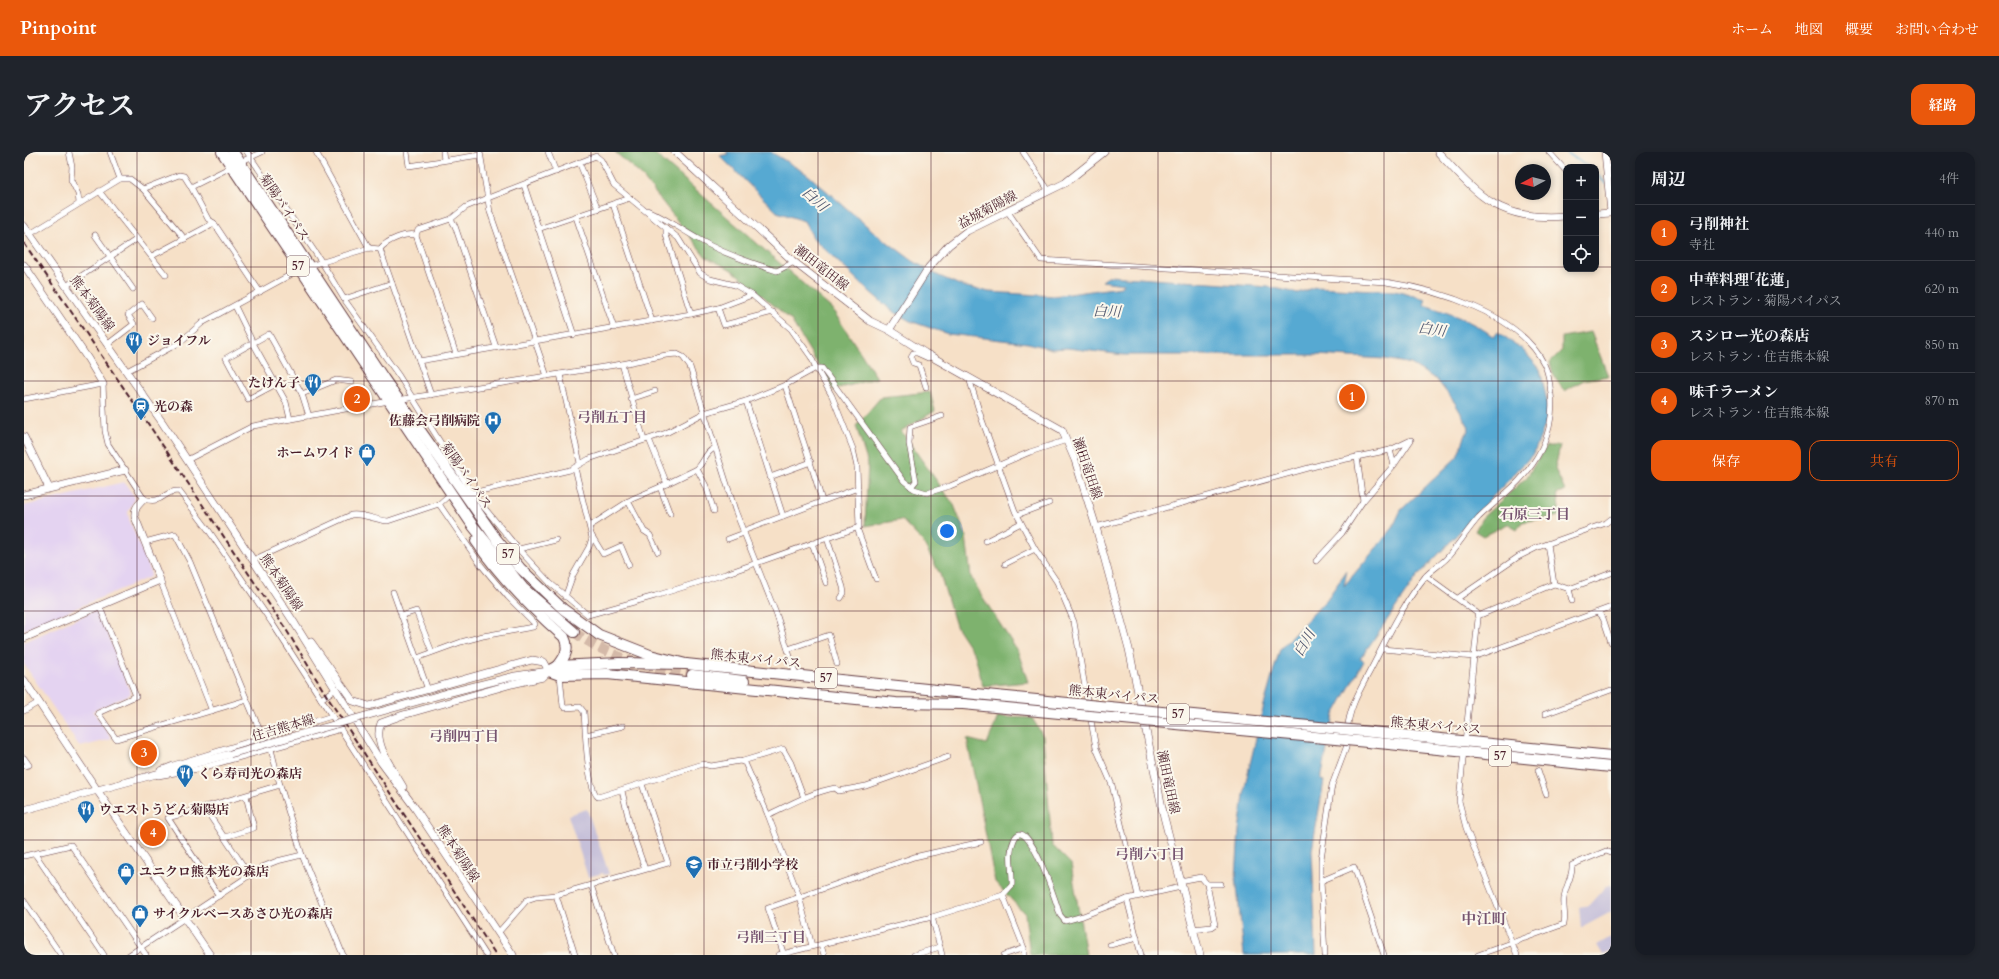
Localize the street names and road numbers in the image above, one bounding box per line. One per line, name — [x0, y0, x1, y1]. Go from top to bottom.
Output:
street label: 菊陽バイパス — [255, 170, 313, 245]
street label: 益城菊陽線 — [955, 187, 1020, 233]
street label: 瀬田竜田線 — [790, 241, 853, 295]
road number: 57 — [287, 256, 309, 276]
street label: 熊本菊陽線 — [66, 272, 119, 335]
street label: 瀬田竜田線 — [1068, 435, 1106, 502]
street label: 菊陽バイパス — [437, 439, 496, 513]
road number: 57 — [497, 544, 519, 564]
street label: 熊本菊陽線 — [256, 551, 307, 615]
street label: 熊本東バイパス — [710, 645, 802, 673]
road number: 57 — [815, 668, 837, 688]
street label: 熊本東バイパス — [1068, 681, 1160, 709]
road number: 57 — [1167, 704, 1189, 724]
street label: 住吉熊本線 — [250, 710, 317, 746]
street label: 熊本東バイパス — [1390, 713, 1482, 739]
road number: 57 — [1489, 746, 1511, 766]
street label: 瀬田竜田線 — [1152, 749, 1184, 816]
street label: 熊本菊陽線 — [433, 821, 483, 886]

